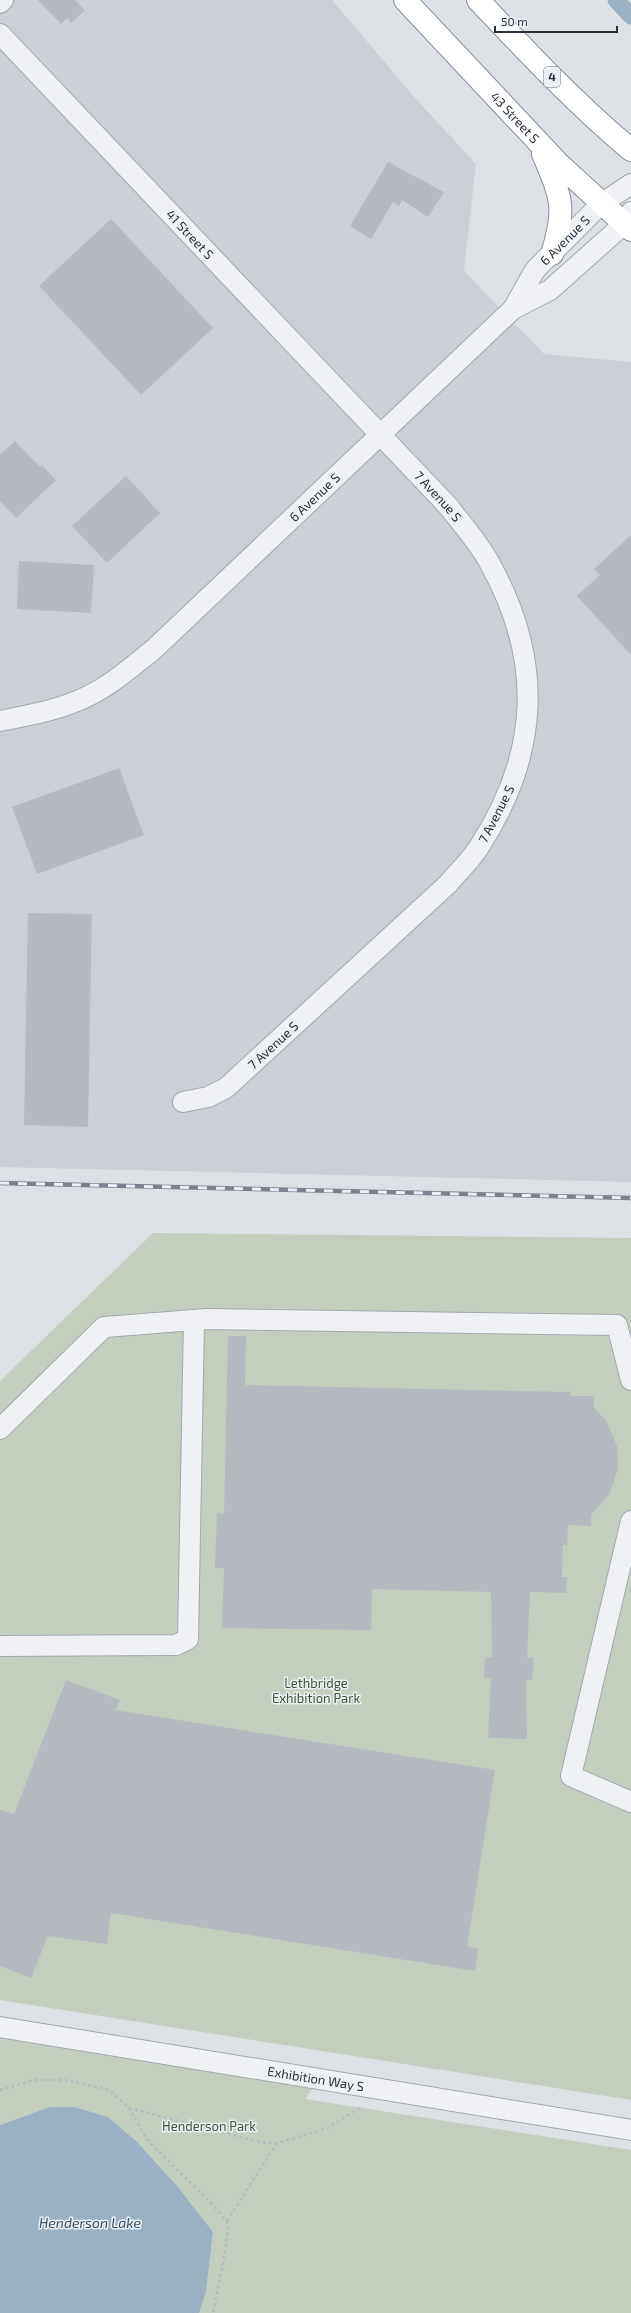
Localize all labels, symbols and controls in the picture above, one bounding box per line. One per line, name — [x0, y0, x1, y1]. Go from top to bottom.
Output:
scale bar — [495, 8, 617, 34]
text: 50 m — [501, 14, 528, 28]
road number: 4 — [544, 67, 560, 87]
street label: 43 Street S — [487, 88, 543, 146]
street label: 41 Street S — [163, 206, 217, 262]
street label: 6 Avenue S — [537, 212, 593, 268]
street label: 7 Avenue S — [411, 468, 465, 525]
street label: 6 Avenue S — [286, 469, 343, 525]
street label: 7 Avenue S — [475, 782, 517, 846]
street label: 7 Avenue S — [245, 1018, 301, 1072]
park label: Lethbridge Exhibition Park — [272, 1675, 360, 1706]
street label: Exhibition Way S — [266, 2063, 365, 2094]
park label: Henderson Park — [162, 2118, 256, 2134]
water label: Henderson Lake — [39, 2214, 142, 2231]

